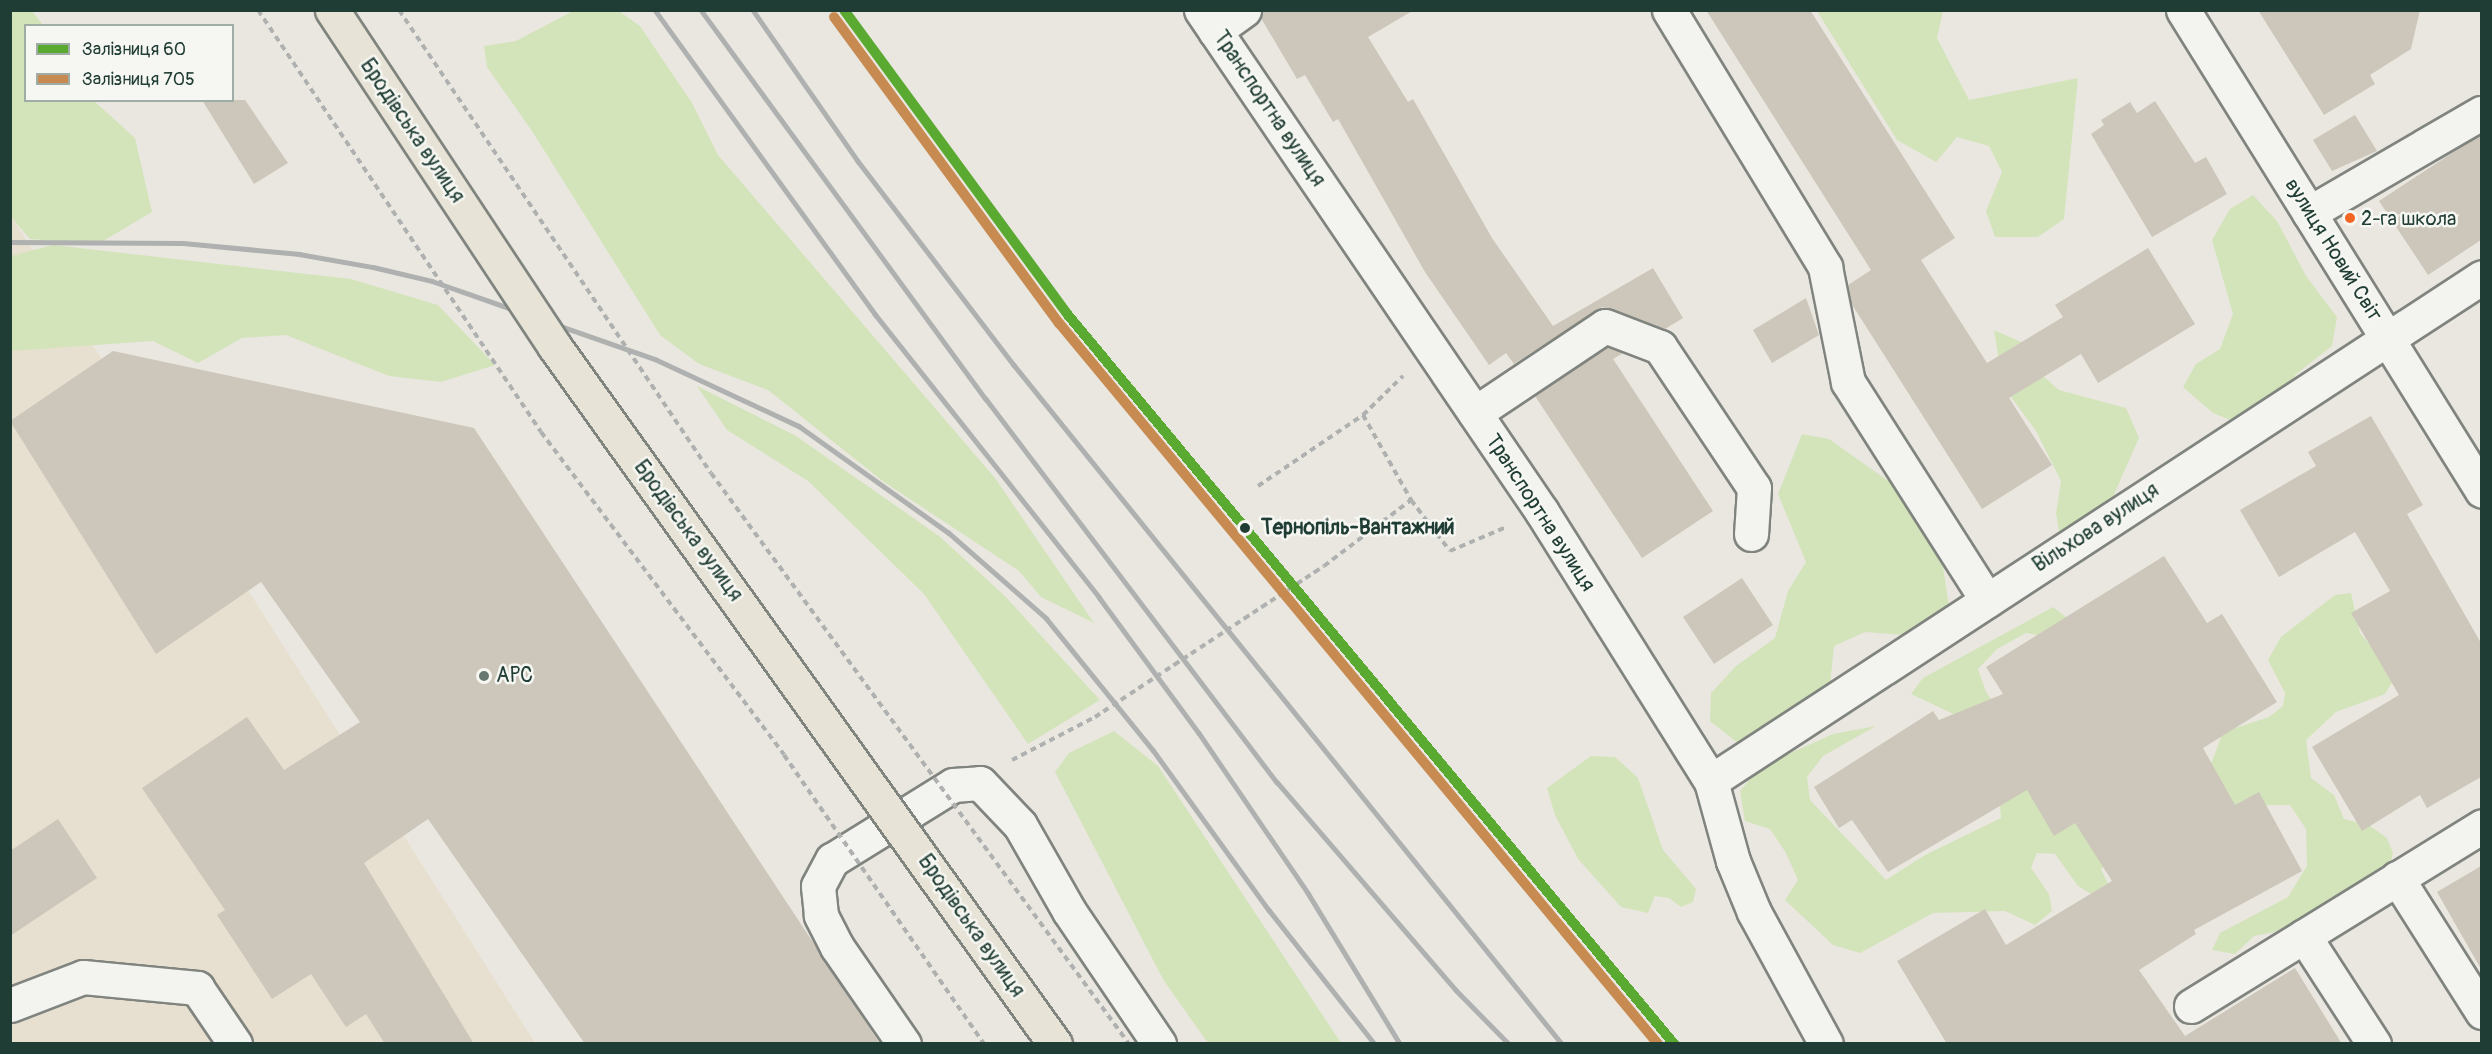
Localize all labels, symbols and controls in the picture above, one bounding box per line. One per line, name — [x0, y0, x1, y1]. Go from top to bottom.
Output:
legend — [24, 24, 234, 102]
street label: Транспортна вулиця — [1208, 26, 1330, 192]
text: Залізниця 60 — [82, 38, 186, 61]
street label: Бродівська вулиця — [354, 54, 470, 208]
text: Залізниця 705 — [82, 68, 195, 91]
street label: вулиця Новий Світ — [2279, 174, 2387, 326]
place label: 2-га школа — [2361, 206, 2456, 230]
marker: 2-га школа — [2344, 212, 2356, 224]
street label: Транспортна вулиця — [1480, 430, 1600, 596]
street label: Бродівська вулиця — [628, 455, 748, 607]
street label: Вільхова вулиця — [2028, 478, 2164, 578]
place label: Тернопіль-Вантажний — [1261, 515, 1455, 541]
marker: Тернопіль-Вантажний — [1234, 517, 1256, 539]
place label: АРС — [496, 663, 533, 689]
marker: АРС — [477, 669, 491, 683]
street label: Бродівська вулиця — [912, 850, 1030, 1002]

